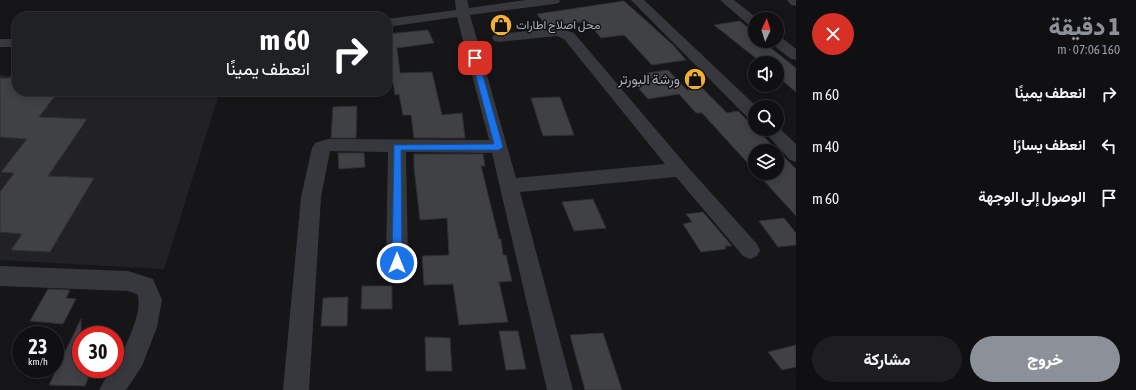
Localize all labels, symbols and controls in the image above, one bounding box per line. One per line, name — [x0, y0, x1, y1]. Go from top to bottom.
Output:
shop icon: محل اصلاح اطارات — [488, 12, 514, 38]
north arrow — [748, 12, 784, 48]
map controls — [748, 12, 784, 180]
button: close — [812, 13, 854, 55]
text: 1 دقيقة — [1049, 13, 1120, 40]
place label: محل اصلاح اطارات — [516, 18, 600, 34]
text: 60 m — [260, 24, 310, 56]
icon: right — [324, 28, 376, 80]
pin — [458, 41, 492, 75]
text: 160 m · 07:06 — [1057, 42, 1120, 57]
icon: arrive — [464, 47, 486, 69]
button: sound — [748, 56, 784, 92]
text: انعطف يمينًا — [226, 58, 310, 79]
shop icon: ورشة البورتر — [682, 66, 708, 92]
place label: ورشة البورتر — [617, 71, 680, 88]
icon: right — [1098, 83, 1120, 105]
text: انعطف يمينًا — [1015, 84, 1086, 101]
text: 60 m — [812, 86, 839, 103]
button: search — [748, 100, 784, 136]
icon: left — [1098, 135, 1120, 157]
text: انعطف يسارًا — [1013, 136, 1086, 153]
text: 40 m — [812, 138, 839, 155]
button: layers — [748, 144, 784, 180]
icon: arrive — [1098, 187, 1120, 209]
text: الوصول إلى الوجهة — [978, 188, 1086, 205]
text: 60 m — [812, 190, 839, 207]
position arrow — [376, 242, 418, 284]
speed limit sign: 30 — [72, 326, 124, 378]
text: 23 — [29, 335, 47, 358]
button: مشاركة — [812, 336, 962, 382]
button: خروج — [970, 336, 1120, 382]
text: km/h — [28, 356, 48, 367]

